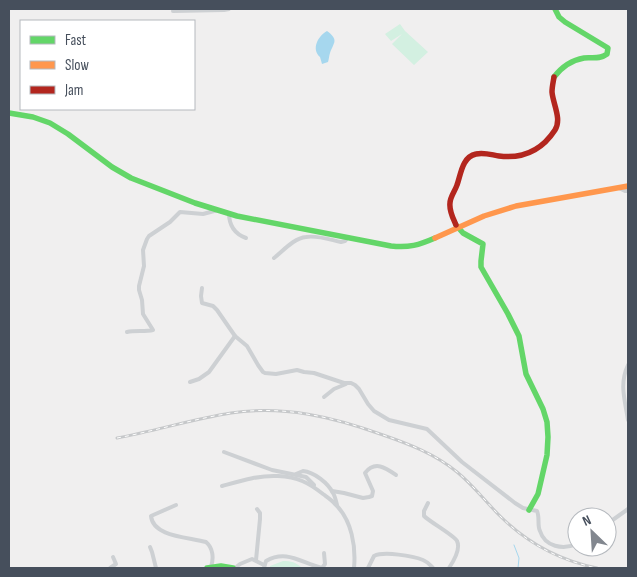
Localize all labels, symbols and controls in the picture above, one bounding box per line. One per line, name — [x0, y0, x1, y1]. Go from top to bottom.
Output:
legend — [20, 20, 195, 110]
text: Fast — [65, 31, 87, 50]
text: Slow — [65, 56, 89, 75]
text: Jam — [64, 81, 83, 100]
north arrow — [567, 507, 617, 557]
text: N — [580, 511, 594, 530]

